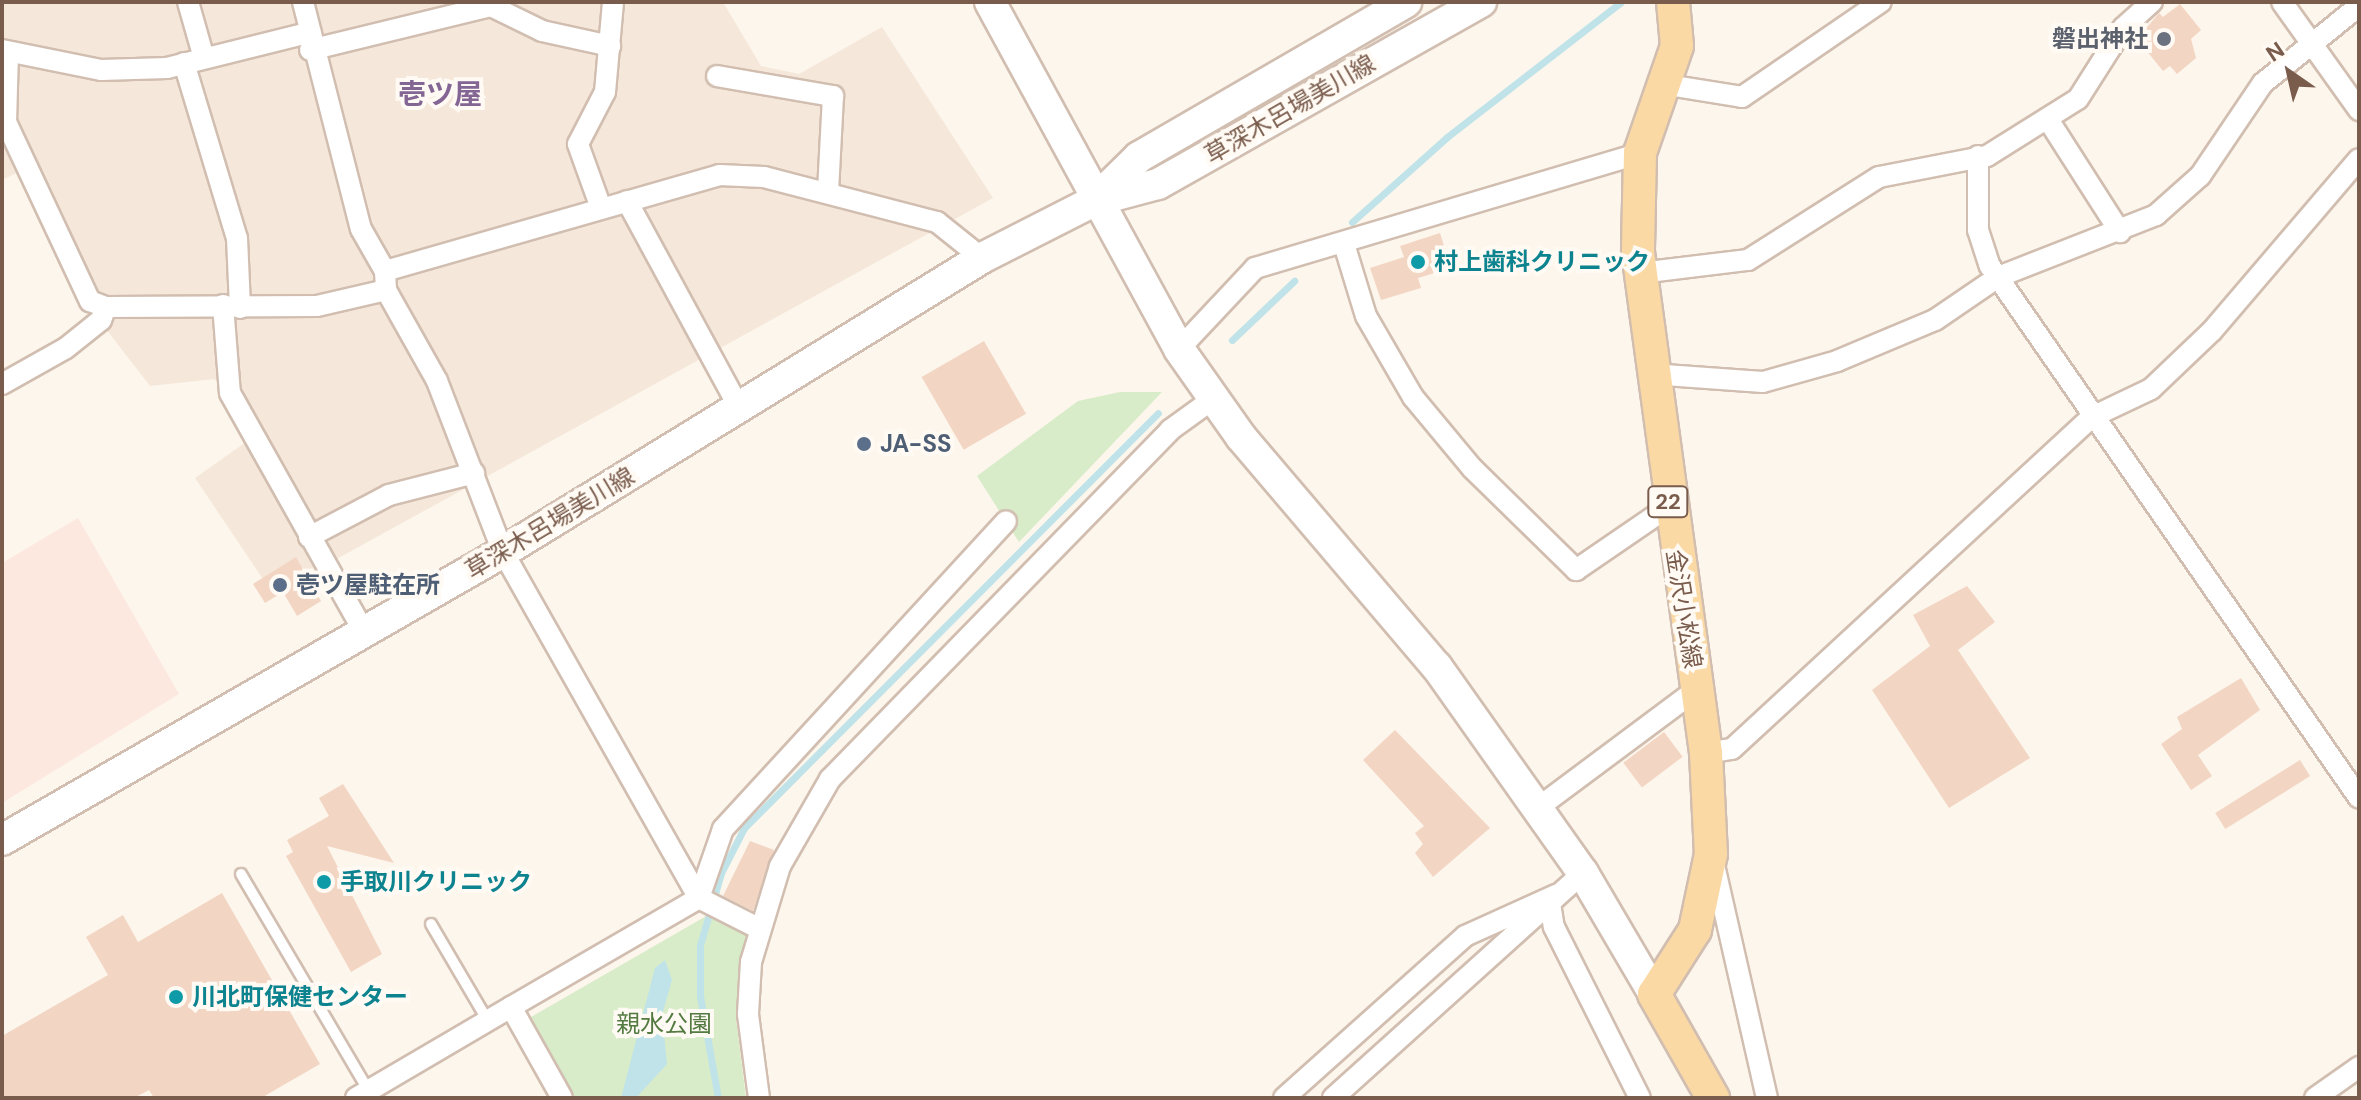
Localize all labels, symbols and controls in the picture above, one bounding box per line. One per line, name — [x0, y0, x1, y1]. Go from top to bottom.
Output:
place label: 磐出神社 — [2052, 25, 2148, 53]
marker: 磐出神社 — [2155, 30, 2173, 48]
north arrow — [2249, 32, 2329, 112]
text: N — [2261, 35, 2290, 68]
street label: 草深木呂場美川線 — [1200, 49, 1380, 169]
district label: 壱ツ屋 — [398, 78, 482, 112]
place label: 村上歯科クリニック — [1434, 248, 1650, 276]
marker: 村上歯科クリニック — [1409, 253, 1427, 271]
place label: JA-SS — [880, 430, 951, 458]
marker: JA-SS — [855, 435, 873, 453]
street label: 草深木呂場美川線 — [460, 461, 640, 585]
road number: 22 — [1646, 484, 1690, 520]
street label: 金沢小松線 — [1660, 547, 1708, 671]
place label: 壱ツ屋駐在所 — [296, 571, 440, 599]
marker: 壱ツ屋駐在所 — [271, 576, 289, 594]
place label: 手取川クリニック — [340, 868, 532, 896]
marker: 手取川クリニック — [315, 873, 333, 891]
place label: 川北町保健センター — [192, 983, 408, 1011]
marker: 川北町保健センター — [167, 988, 185, 1006]
park label: 親水公園 — [616, 1010, 712, 1038]

